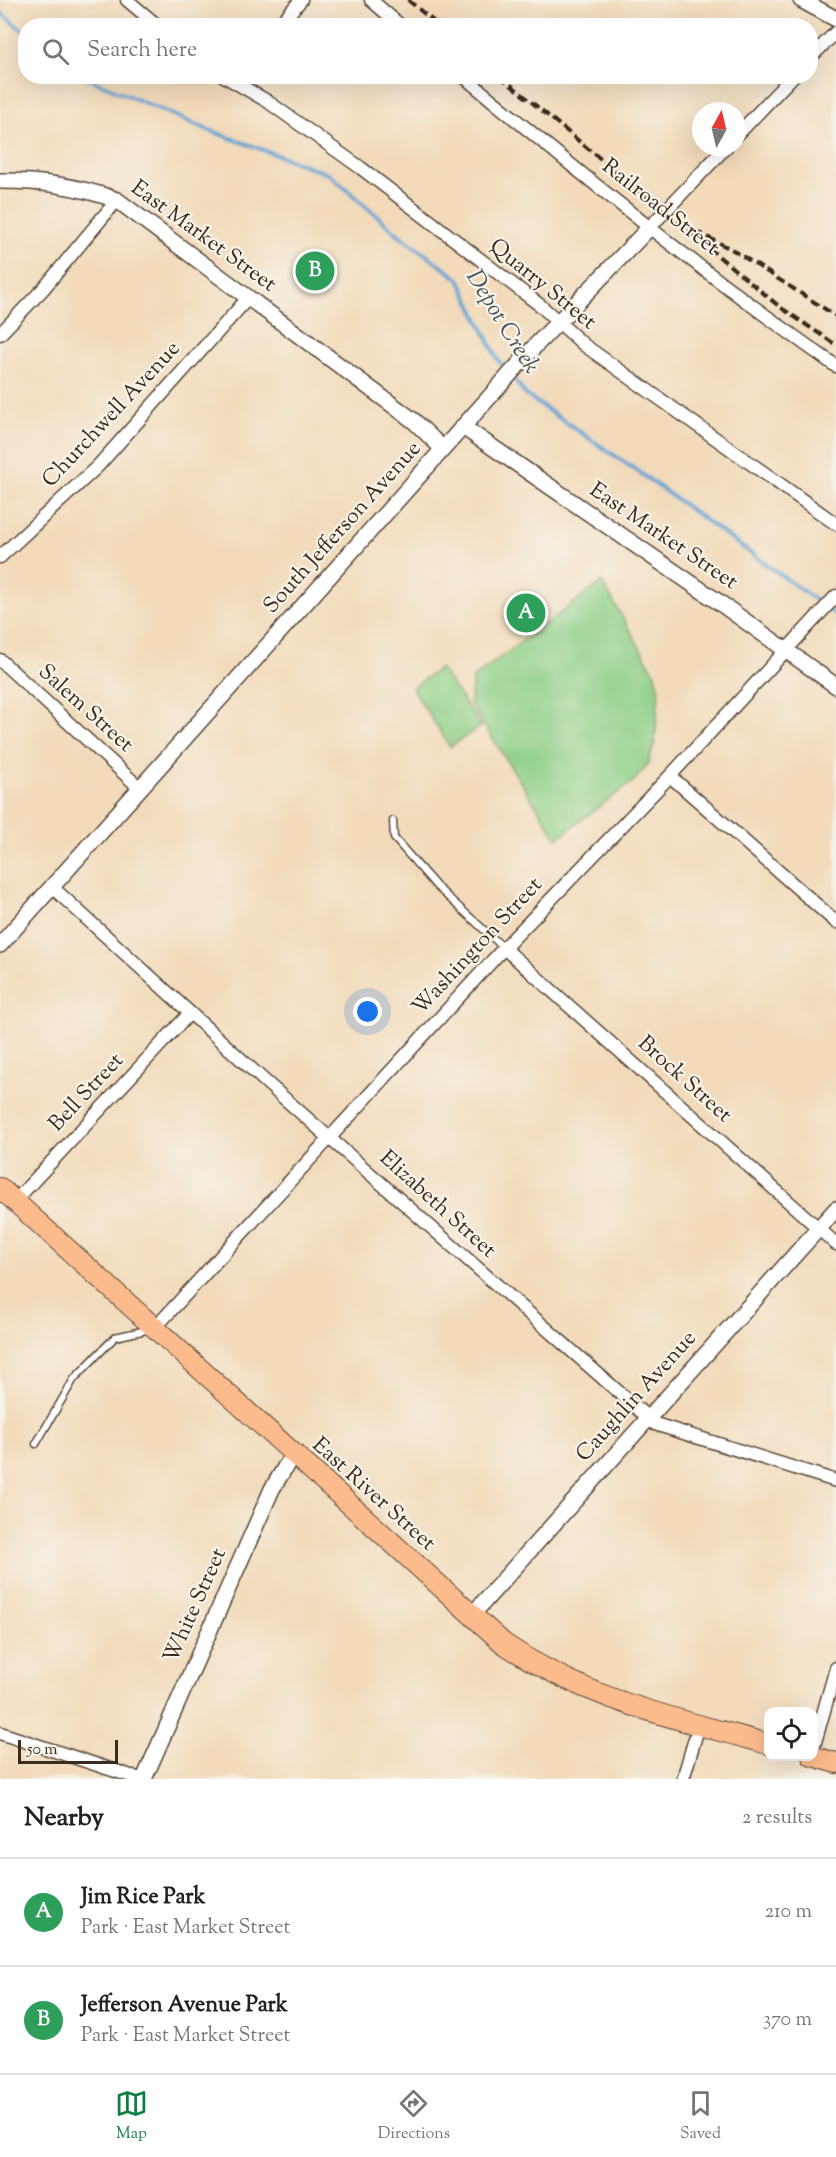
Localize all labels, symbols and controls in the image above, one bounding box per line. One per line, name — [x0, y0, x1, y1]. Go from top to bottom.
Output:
search box — [18, 18, 818, 84]
icon: search — [39, 35, 72, 68]
text: Search here — [87, 35, 197, 67]
north arrow — [692, 102, 746, 156]
street label: Railroad Street — [594, 152, 726, 265]
street label: East Market Street — [124, 173, 283, 301]
street label: Quarry Street — [481, 232, 603, 339]
pin: B — [296, 248, 334, 294]
water label: Depot Creek — [457, 263, 548, 381]
street label: Churchwell Avenue — [35, 334, 189, 496]
street label: South Jefferson Avenue — [257, 434, 429, 622]
street label: East Market Street — [582, 475, 744, 599]
pin: A — [506, 590, 546, 636]
street label: Salem Street — [30, 657, 140, 761]
street label: Washington Street — [405, 870, 551, 1023]
your location — [353, 997, 382, 1026]
street label: Brock Street — [630, 1029, 739, 1132]
street label: Bell Street — [42, 1046, 132, 1140]
street label: Elizabeth Street — [371, 1144, 503, 1267]
street label: Caughlin Avenue — [569, 1324, 705, 1470]
street label: East River Street — [304, 1431, 442, 1560]
street label: White Street — [156, 1543, 236, 1669]
map controls — [764, 1707, 818, 1761]
button: locate — [764, 1707, 818, 1761]
scale bar — [18, 1737, 118, 1764]
text: 50 m — [27, 1739, 58, 1762]
text: Nearby — [24, 1800, 104, 1837]
text: 2 results — [742, 1804, 812, 1833]
text: Jim Rice Park — [81, 1882, 205, 1914]
text: A — [35, 1898, 52, 1927]
text: 210 m — [765, 1898, 812, 1927]
text: Park · East Market Street — [81, 1914, 290, 1943]
text: Jefferson Avenue Park — [81, 1990, 288, 2022]
text: B — [37, 2006, 50, 2035]
text: 370 m — [763, 2006, 812, 2035]
text: Park · East Market Street — [81, 2022, 290, 2051]
tab: Map — [115, 2087, 148, 2146]
tab: Directions — [378, 2087, 450, 2146]
tab: Saved — [680, 2087, 721, 2146]

